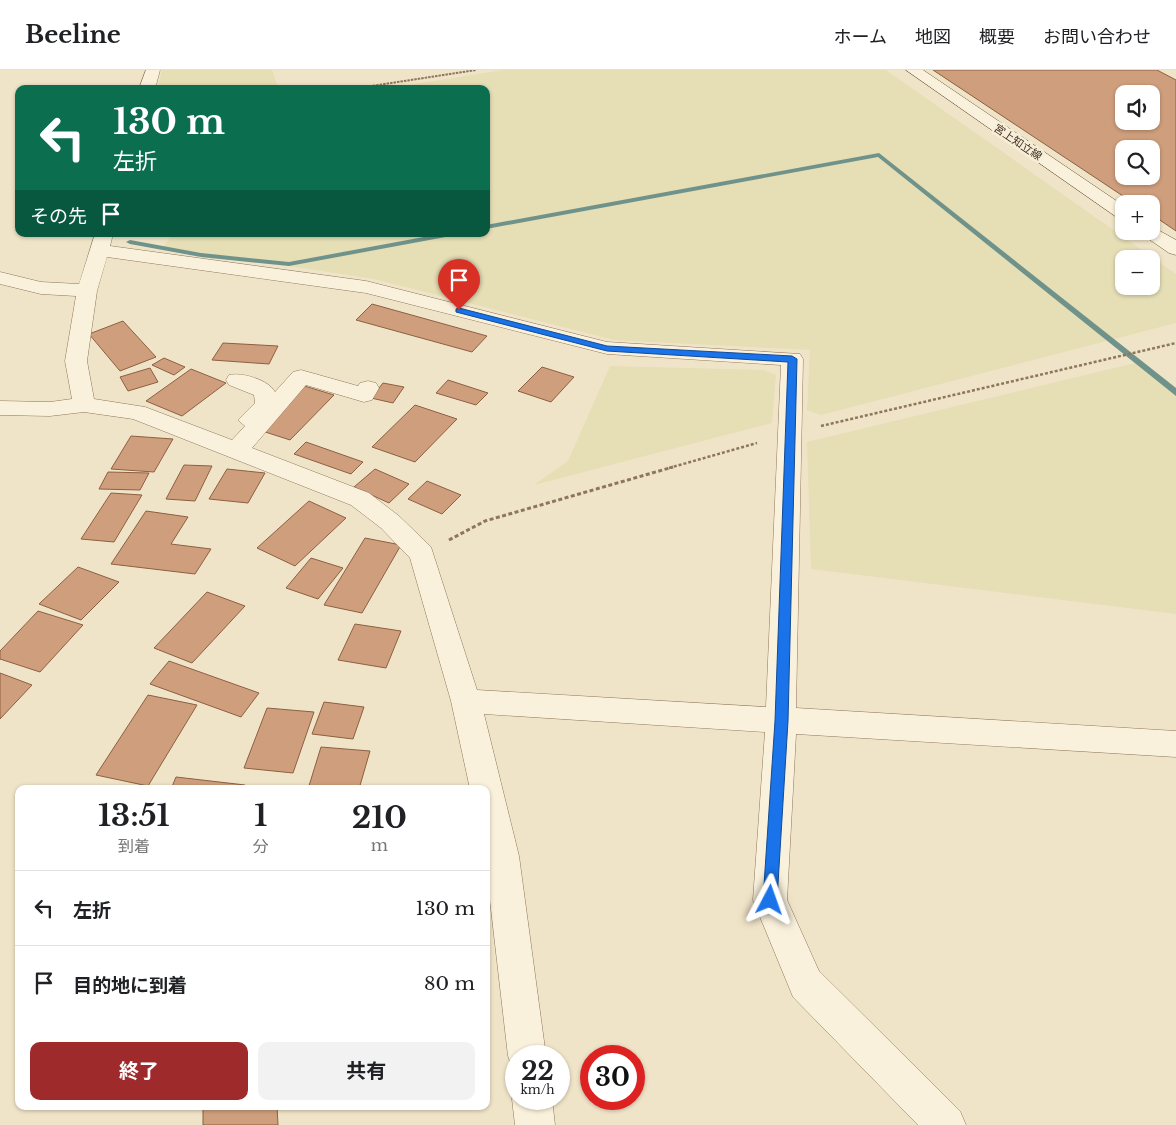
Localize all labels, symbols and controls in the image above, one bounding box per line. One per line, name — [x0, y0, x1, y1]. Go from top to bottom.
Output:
text: Beeline — [25, 20, 121, 49]
text: ホーム — [834, 26, 887, 48]
text: 地図 — [915, 26, 951, 48]
text: 概要 — [979, 26, 1015, 48]
text: お問い合わせ — [1043, 26, 1151, 48]
map controls — [1115, 85, 1160, 295]
button: sound — [1115, 85, 1160, 130]
text: 130 m — [113, 100, 225, 143]
icon: left — [30, 105, 95, 170]
street label: 宮上知立線 — [991, 121, 1045, 163]
button: search — [1115, 140, 1160, 185]
text: 左折 — [113, 148, 157, 175]
button: + — [1115, 195, 1160, 240]
icon: arrive — [97, 200, 125, 228]
text: その先 — [30, 205, 87, 228]
button: − — [1115, 250, 1160, 295]
pin — [438, 259, 480, 310]
icon: arrive — [445, 266, 473, 294]
text: 13:51 — [98, 797, 170, 834]
text: 1 — [254, 797, 267, 834]
text: 210 — [352, 799, 407, 836]
text: m — [371, 835, 388, 855]
text: 到着 — [118, 836, 150, 856]
text: 分 — [253, 836, 269, 856]
position arrow — [743, 873, 795, 925]
icon: left — [30, 894, 58, 922]
text: 130 m — [415, 897, 475, 920]
text: 左折 — [73, 899, 111, 922]
icon: arrive — [30, 969, 58, 997]
text: 80 m — [424, 972, 475, 995]
text: 目的地に到着 — [73, 974, 187, 997]
button: 終了 — [30, 1042, 248, 1100]
button: 共有 — [258, 1042, 475, 1100]
speed limit sign: 30 — [580, 1045, 645, 1110]
text: 22 — [521, 1056, 554, 1087]
text: km/h — [520, 1082, 555, 1097]

